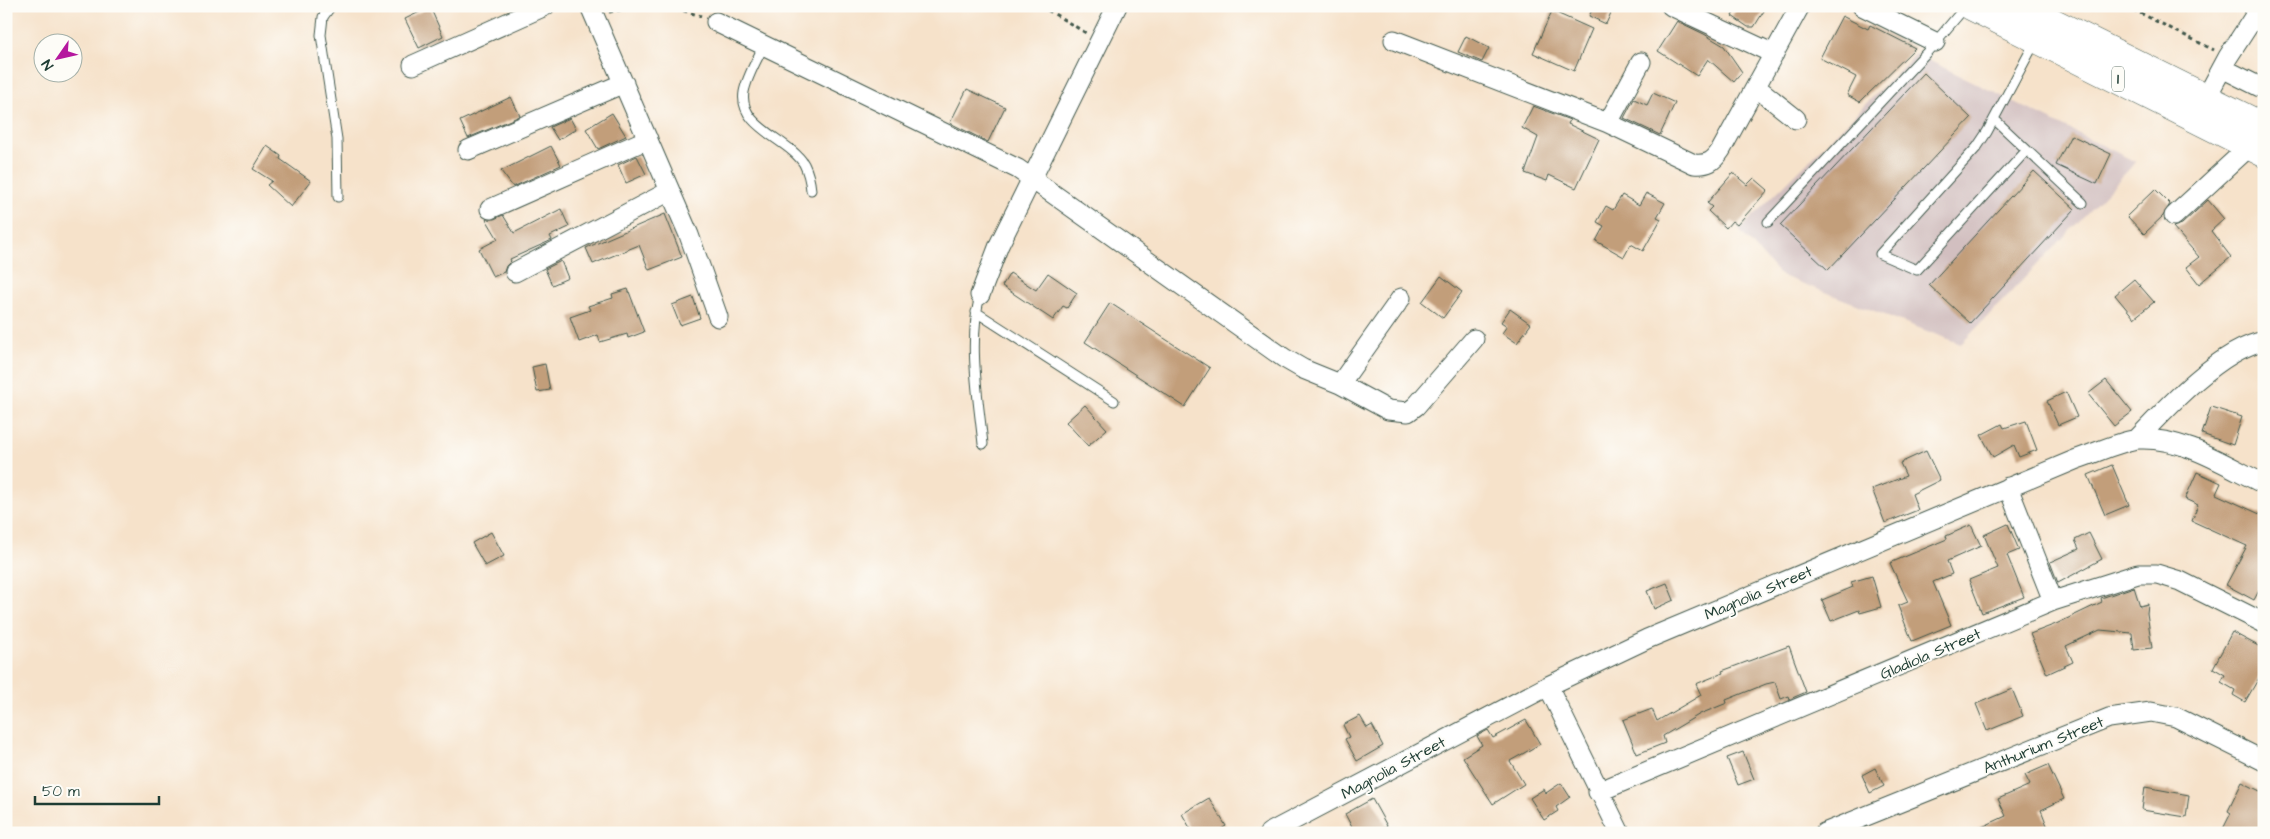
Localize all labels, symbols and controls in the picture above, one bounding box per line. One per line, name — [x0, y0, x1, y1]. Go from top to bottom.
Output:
north arrow — [32, 32, 82, 82]
text: N — [37, 55, 59, 74]
road number: 1 — [2112, 66, 2124, 92]
street label: Magnolia Street — [1701, 560, 1817, 627]
street label: Gladiola Street — [1876, 623, 1985, 685]
street label: Anthurium Street — [1980, 710, 2107, 779]
street label: Magnolia Street — [1337, 731, 1451, 806]
scale bar — [35, 774, 159, 806]
text: 50 m — [42, 781, 80, 802]

